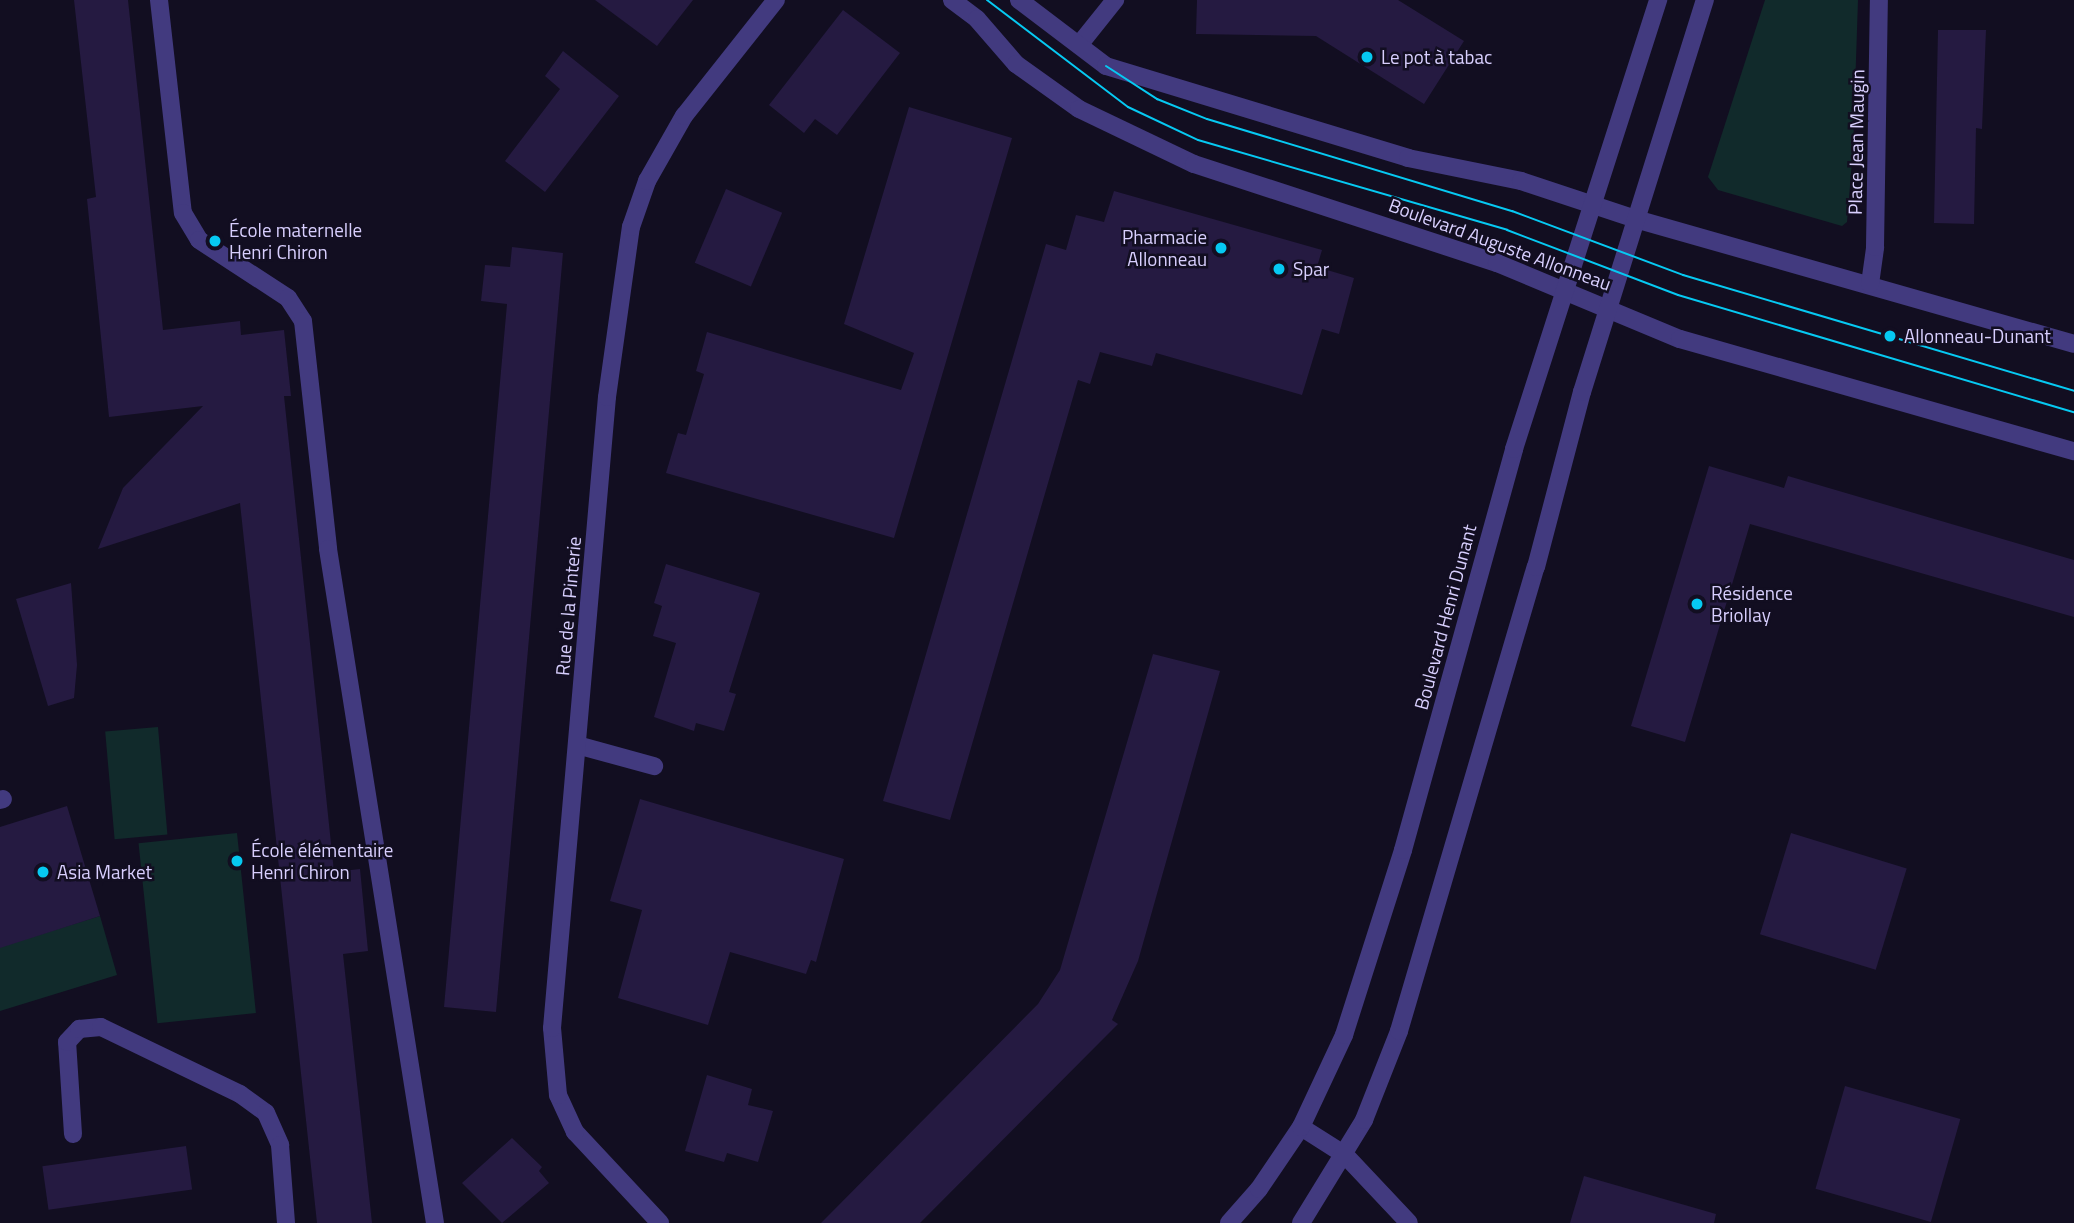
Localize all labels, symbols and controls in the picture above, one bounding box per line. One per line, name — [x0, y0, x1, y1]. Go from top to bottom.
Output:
place label: Le pot à tabac — [1381, 46, 1492, 68]
marker: Le pot à tabac — [1359, 49, 1375, 65]
street label: Place Jean Maugin — [1843, 69, 1869, 215]
street label: Boulevard Auguste Allonneau — [1386, 193, 1614, 295]
place label: École maternelle Henri Chiron — [229, 219, 362, 263]
place label: Pharmacie Allonneau — [1122, 226, 1207, 270]
marker: École maternelle Henri Chiron — [207, 233, 223, 249]
marker: Pharmacie Allonneau — [1213, 240, 1229, 256]
place label: Spar — [1293, 258, 1329, 280]
marker: Spar — [1271, 261, 1287, 277]
place label: Allonneau-Dunant — [1904, 325, 2051, 347]
marker: Allonneau-Dunant — [1882, 328, 1898, 344]
street label: Boulevard Henri Dunant — [1409, 522, 1481, 712]
street label: Rue de la Pinterie — [551, 535, 585, 677]
place label: Résidence Briollay — [1711, 582, 1793, 626]
marker: Résidence Briollay — [1689, 596, 1705, 612]
place label: École élémentaire Henri Chiron — [251, 839, 393, 883]
marker: École élémentaire Henri Chiron — [229, 853, 245, 869]
place label: Asia Market — [57, 861, 152, 883]
marker: Asia Market — [35, 864, 51, 880]

